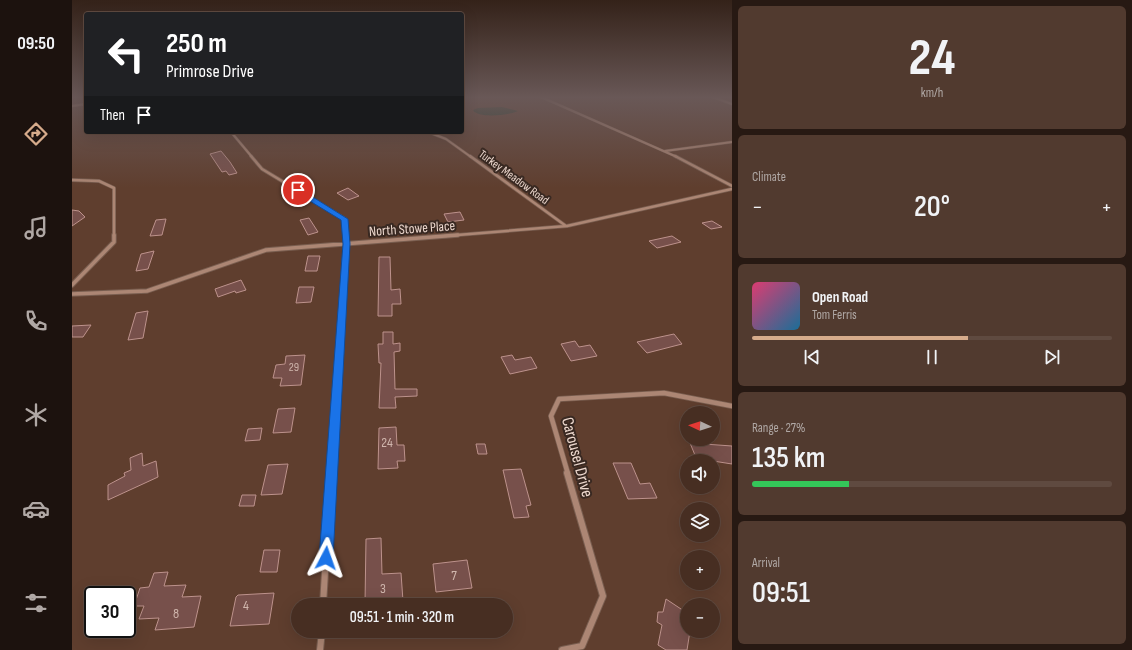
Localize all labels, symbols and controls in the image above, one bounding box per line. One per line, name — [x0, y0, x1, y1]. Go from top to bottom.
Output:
text: 250 m — [166, 27, 227, 60]
text: 24 — [909, 27, 955, 90]
icon: left — [100, 28, 152, 80]
text: 09:50 — [17, 33, 55, 54]
text: Primrose Drive — [166, 61, 254, 82]
text: km/h — [921, 85, 943, 101]
icon: arrive — [133, 104, 155, 126]
text: Then — [100, 106, 125, 125]
icon: directions — [22, 120, 50, 148]
street label: Turkey Meadow Road — [476, 147, 552, 208]
text: Climate — [752, 169, 786, 185]
pin — [281, 173, 315, 207]
icon: arrive — [287, 179, 309, 201]
text: 20° — [914, 189, 950, 225]
text: − — [752, 194, 763, 221]
text: + — [1101, 194, 1112, 221]
icon: music — [22, 214, 50, 242]
street label: North Stowe Place — [368, 217, 456, 240]
text: Open Road — [812, 288, 868, 307]
icon: phone — [22, 307, 50, 335]
text: Tom Ferris — [812, 307, 857, 323]
icon: previous — [801, 346, 823, 368]
icon: pause — [921, 346, 943, 368]
icon: next — [1041, 346, 1063, 368]
house number: 29 — [289, 360, 299, 375]
icon: climate — [22, 401, 50, 429]
north arrow — [680, 406, 720, 446]
map controls — [680, 406, 720, 638]
street label: Carousel Drive — [557, 415, 597, 499]
text: Range · 27% — [752, 420, 805, 436]
house number: 24 — [381, 434, 393, 451]
text: 135 km — [752, 440, 825, 476]
button: sound — [680, 454, 720, 494]
icon: car — [22, 495, 50, 523]
button: layers — [680, 502, 720, 542]
position arrow — [305, 537, 347, 579]
button: + — [680, 550, 720, 590]
text: Arrival — [752, 555, 780, 571]
house number: 7 — [451, 567, 457, 584]
text: 09:51 — [752, 575, 810, 611]
house number: 3 — [380, 580, 386, 597]
speed limit sign: 30 — [84, 586, 136, 638]
icon: filters — [22, 589, 50, 617]
house number: 4 — [243, 597, 249, 614]
button: − — [680, 598, 720, 638]
house number: 8 — [173, 605, 179, 622]
text: 09:51 · 1 min · 320 m — [350, 608, 454, 627]

